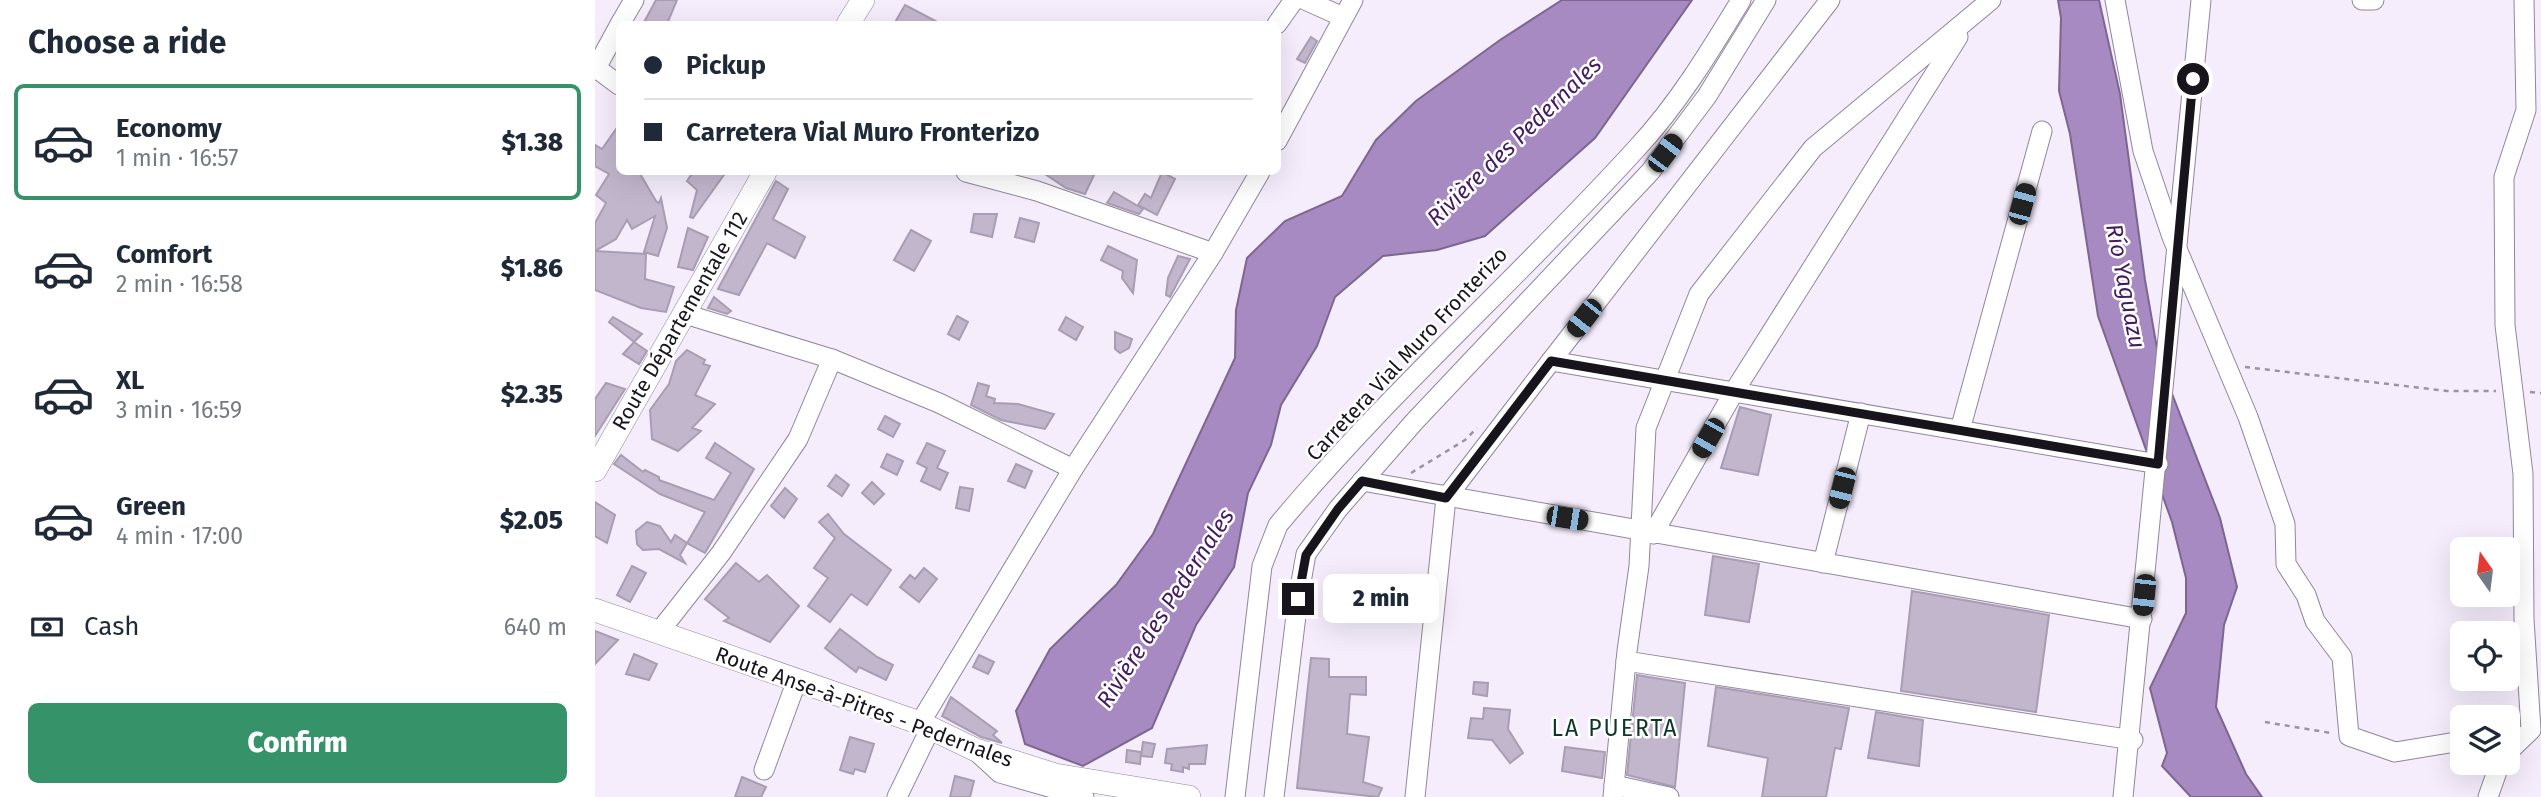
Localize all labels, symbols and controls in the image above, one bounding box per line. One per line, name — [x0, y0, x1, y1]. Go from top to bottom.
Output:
text: Choose a ride — [28, 23, 226, 61]
text: Pickup — [686, 50, 766, 81]
water label: Rivière des Pedernales — [1421, 50, 1607, 231]
route start — [2177, 63, 2209, 95]
icon: car — [32, 111, 95, 174]
text: Economy — [116, 113, 222, 144]
text: Carretera Vial Muro Fronterizo — [686, 117, 1040, 148]
text: $1.38 — [502, 127, 563, 158]
car — [1644, 130, 1687, 176]
text: 1 min · 16:57 — [116, 144, 238, 172]
car — [2007, 181, 2038, 227]
street label: Route Départementale 112 — [607, 207, 753, 435]
water label: Río Yaguazu — [2100, 221, 2152, 351]
icon: car — [32, 237, 95, 300]
text: Comfort — [116, 239, 212, 270]
street label: Carretera Vial Muro Fronterizo — [1301, 242, 1513, 466]
text: $1.86 — [501, 253, 563, 284]
text: 2 min · 16:58 — [116, 270, 243, 298]
car — [1563, 295, 1606, 341]
icon: car — [32, 363, 95, 426]
text: XL — [116, 365, 144, 396]
text: $2.35 — [501, 379, 563, 410]
text: 3 min · 16:59 — [116, 396, 242, 424]
car — [1689, 415, 1728, 461]
car — [1827, 465, 1858, 511]
icon: car — [32, 489, 95, 552]
text: Green — [116, 491, 186, 522]
water label: Rivière des Pedernales — [1090, 503, 1240, 713]
car — [1545, 504, 1590, 532]
text: $2.05 — [500, 505, 563, 536]
text: 4 min · 17:00 — [116, 522, 243, 550]
north arrow — [2450, 537, 2520, 607]
map controls — [2450, 537, 2520, 775]
car — [2132, 573, 2157, 617]
callout: 2 min — [1323, 574, 1438, 624]
route end — [1282, 583, 1314, 615]
text: 2 min — [1353, 584, 1409, 612]
icon: cash — [28, 608, 66, 646]
text: Cash — [84, 611, 140, 642]
text: 640 m — [504, 613, 567, 641]
button: locate — [2450, 621, 2520, 691]
street label: Route Anse-à-Pitres - Pedernales — [712, 641, 1016, 773]
button: Confirm — [28, 703, 567, 783]
button: layers — [2450, 705, 2520, 775]
district label: LA PUERTA — [1552, 714, 1679, 742]

